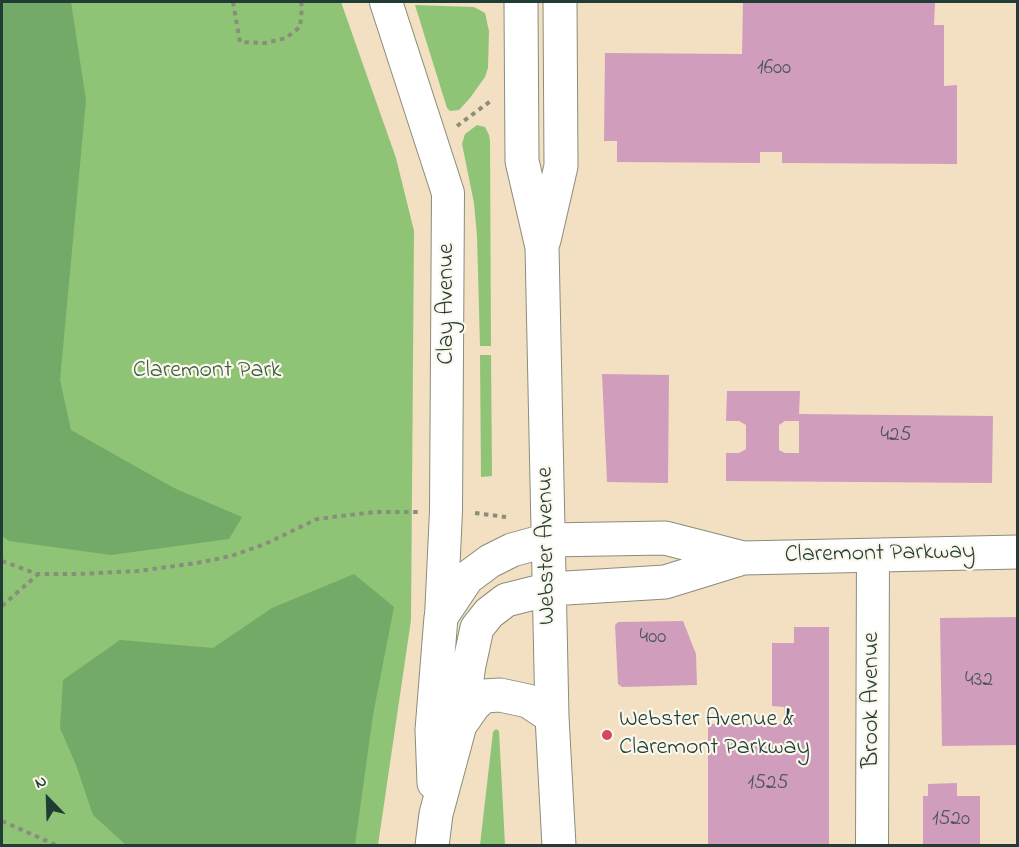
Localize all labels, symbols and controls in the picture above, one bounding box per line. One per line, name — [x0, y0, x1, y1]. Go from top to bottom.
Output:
house number: 1600 — [757, 57, 791, 83]
street label: Clay Avenue — [434, 243, 462, 365]
park label: Claremont Park — [133, 358, 281, 386]
house number: 425 — [880, 424, 912, 450]
street label: Webster Avenue — [532, 467, 564, 625]
street label: Claremont Parkway — [784, 539, 976, 571]
house number: 400 — [640, 626, 666, 652]
street label: Brook Avenue — [859, 632, 887, 768]
house number: 432 — [965, 669, 993, 695]
place label: Webster Avenue & Claremont Parkway — [619, 707, 810, 763]
marker: Webster Avenue & Claremont Parkway — [600, 728, 614, 742]
north arrow — [18, 769, 78, 829]
text: N — [31, 769, 51, 796]
house number: 1525 — [747, 772, 789, 798]
house number: 1520 — [932, 808, 970, 834]

